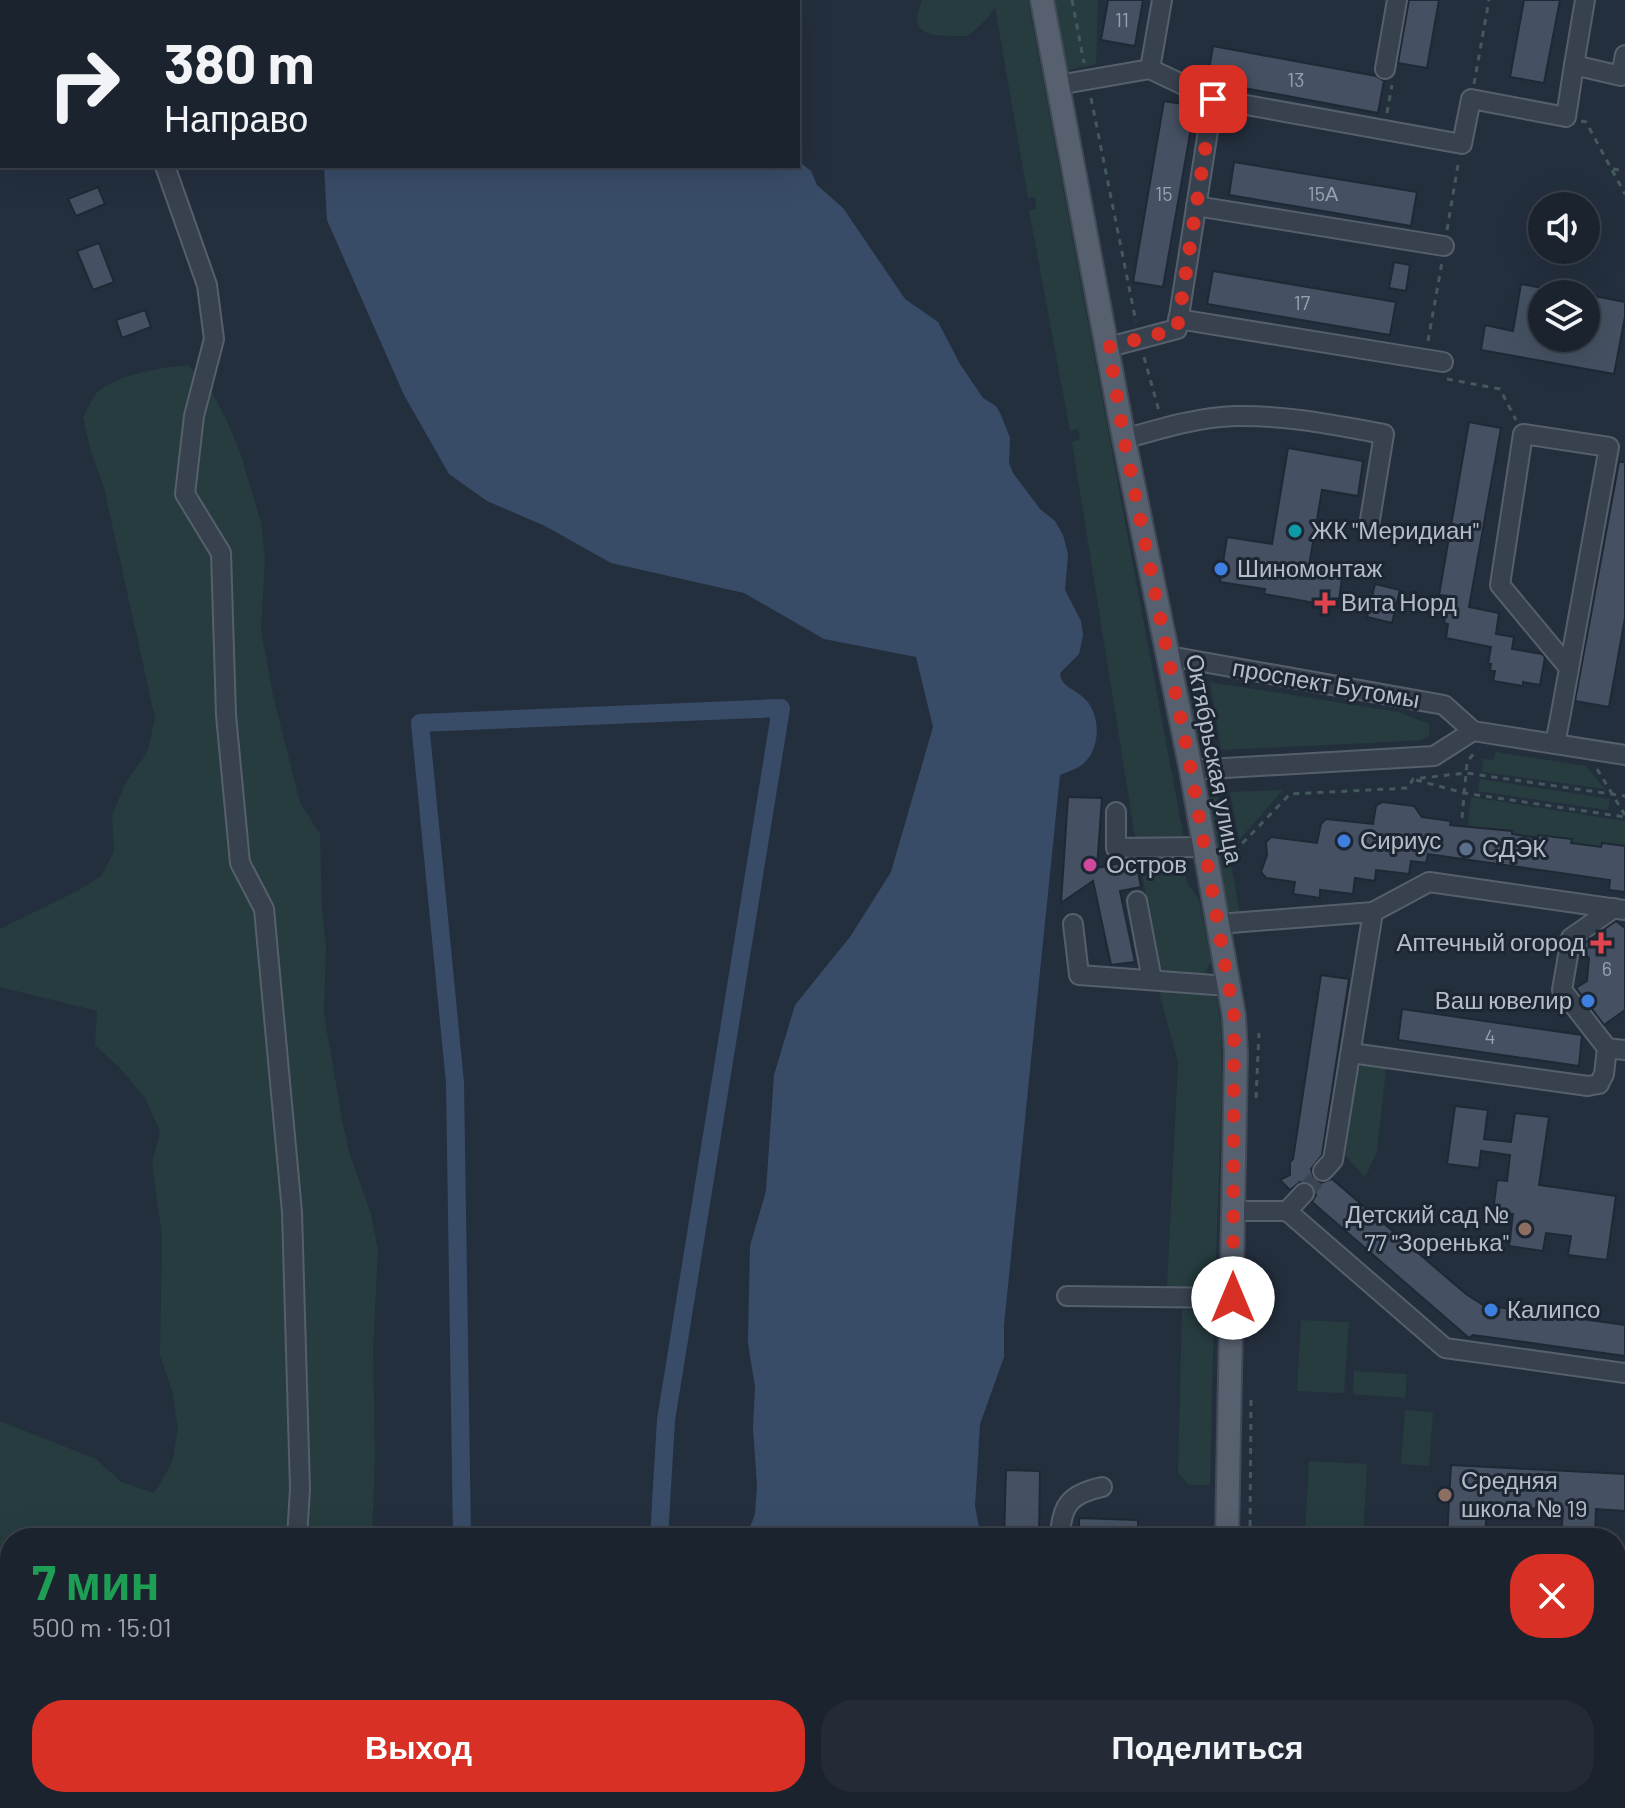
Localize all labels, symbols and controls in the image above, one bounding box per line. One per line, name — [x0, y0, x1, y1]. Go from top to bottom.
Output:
house number: 11 — [1115, 7, 1129, 31]
text: 380 m — [164, 28, 314, 95]
icon: right — [32, 32, 136, 136]
pin — [1179, 65, 1247, 133]
house number: 13 — [1287, 67, 1305, 91]
icon: arrive — [1191, 77, 1235, 121]
text: Направо — [164, 96, 308, 139]
house number: 15 — [1155, 181, 1173, 205]
house number: 15А — [1308, 181, 1339, 205]
map controls — [1528, 192, 1600, 352]
button: sound — [1528, 192, 1600, 264]
button: layers — [1528, 280, 1600, 352]
house number: 17 — [1294, 290, 1311, 314]
place label: ЖК "Меридиан" — [1311, 515, 1479, 544]
marker: ЖК "Меридиан" — [1286, 522, 1304, 540]
place label: Шиномонтаж — [1237, 553, 1382, 582]
marker: Шиномонтаж — [1212, 560, 1230, 578]
place label: Вита Норд — [1341, 587, 1457, 616]
marker: Вита Норд — [1316, 594, 1334, 612]
street label: Октябрьская улица — [1181, 651, 1250, 867]
street label: проспект Бутомы — [1230, 652, 1422, 713]
place label: Сириус — [1360, 825, 1441, 854]
marker: Сириус — [1335, 832, 1353, 850]
place label: СДЭК — [1482, 833, 1546, 862]
marker: СДЭК — [1457, 840, 1475, 858]
place label: Остров — [1106, 849, 1187, 878]
marker: Остров — [1081, 856, 1099, 874]
place label: Аптечный огород — [1396, 927, 1585, 956]
marker: Аптечный огород — [1592, 934, 1610, 952]
house number: 6 — [1602, 956, 1612, 980]
place label: Ваш ювелир — [1435, 985, 1572, 1014]
marker: Ваш ювелир — [1579, 992, 1597, 1010]
house number: 4 — [1484, 1024, 1496, 1048]
place label: Детский сад № 77 "Зоренька" — [1345, 1199, 1509, 1256]
marker: Детский сад № 77 "Зоренька" — [1516, 1220, 1534, 1238]
position arrow — [1191, 1256, 1275, 1340]
place label: Калипсо — [1507, 1294, 1600, 1323]
marker: Калипсо — [1482, 1301, 1500, 1319]
place label: Средняя школа № 19 — [1461, 1465, 1587, 1522]
marker: Средняя школа № 19 — [1436, 1486, 1454, 1504]
text: 7 мин — [32, 1552, 159, 1610]
button: close — [1510, 1554, 1594, 1638]
text: 500 m · 15:01 — [32, 1611, 172, 1642]
button: Выход — [32, 1700, 805, 1792]
button: Поделиться — [821, 1700, 1594, 1792]

